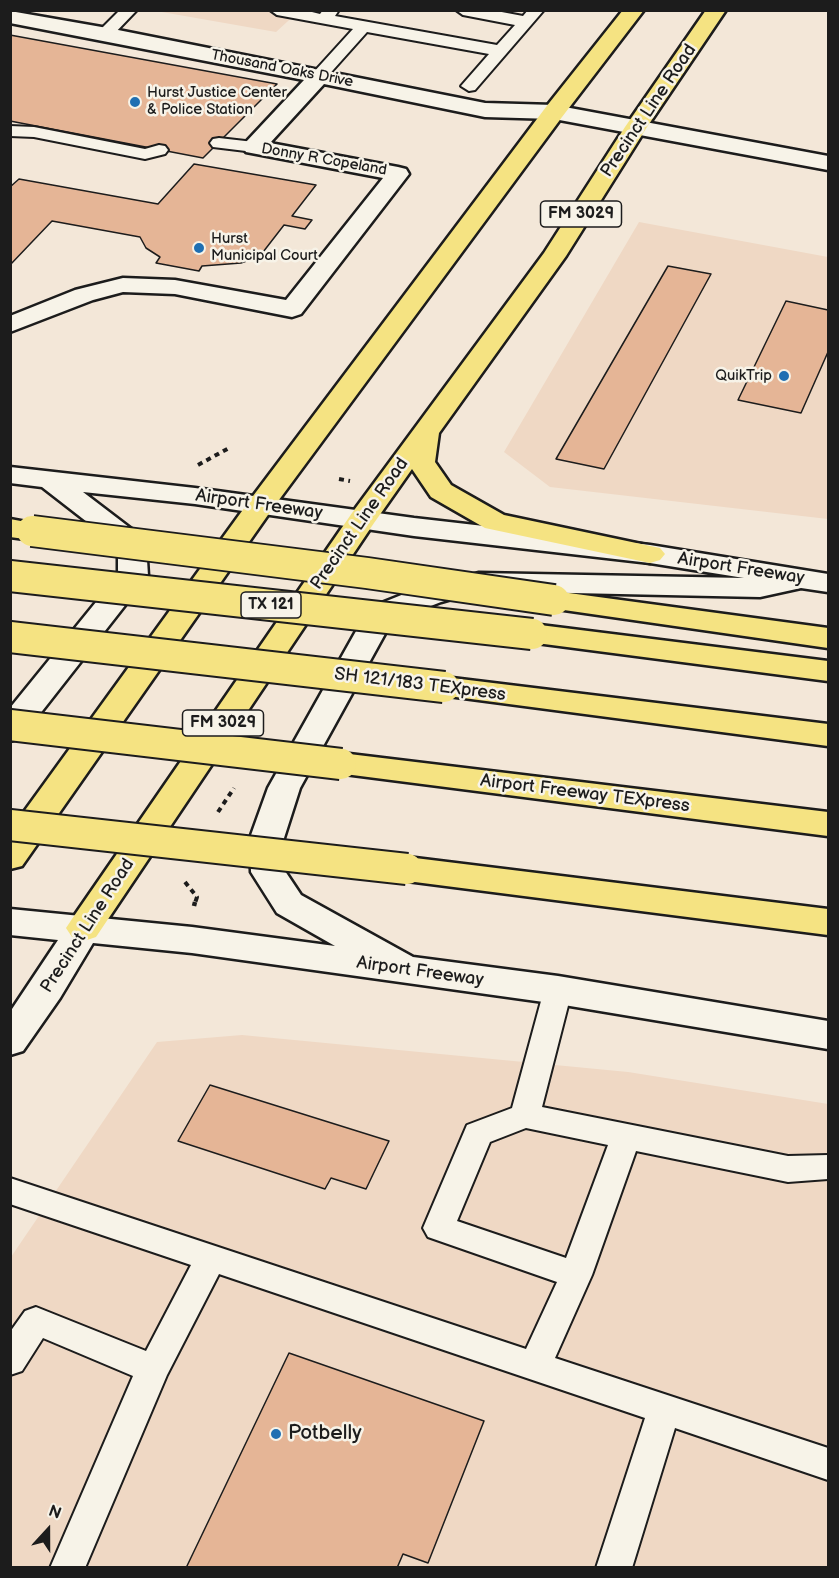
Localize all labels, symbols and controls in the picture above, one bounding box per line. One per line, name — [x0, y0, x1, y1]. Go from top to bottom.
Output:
street label: Precinct Line Road — [596, 40, 702, 182]
street label: Thousand Oaks Drive — [209, 46, 355, 92]
place label: Hurst Justice Center & Police Station — [147, 84, 287, 119]
marker: Hurst Justice Center & Police Station — [128, 95, 142, 109]
street label: Donny R Copeland — [260, 140, 388, 180]
road number: FM 3029 — [540, 201, 622, 227]
place label: Hurst Municipal Court — [211, 230, 318, 265]
marker: Hurst Municipal Court — [192, 241, 206, 255]
place label: QuikTrip — [715, 367, 772, 385]
marker: QuikTrip — [777, 369, 791, 383]
street label: Precinct Line Road — [306, 454, 414, 594]
street label: Airport Freeway — [194, 485, 324, 525]
street label: Airport Freeway — [676, 548, 806, 590]
road number: TX 121 — [241, 592, 301, 618]
street label: SH 121/183 TEXpress — [333, 664, 507, 706]
road number: FM 3029 — [182, 710, 264, 736]
street label: Airport Freeway TEXpress — [479, 770, 691, 818]
street label: Precinct Line Road — [37, 855, 139, 997]
street label: Airport Freeway — [355, 952, 485, 992]
place label: Potbelly — [288, 1421, 362, 1447]
marker: Potbelly — [269, 1427, 283, 1441]
north arrow — [18, 1500, 78, 1560]
text: N — [46, 1502, 64, 1524]

